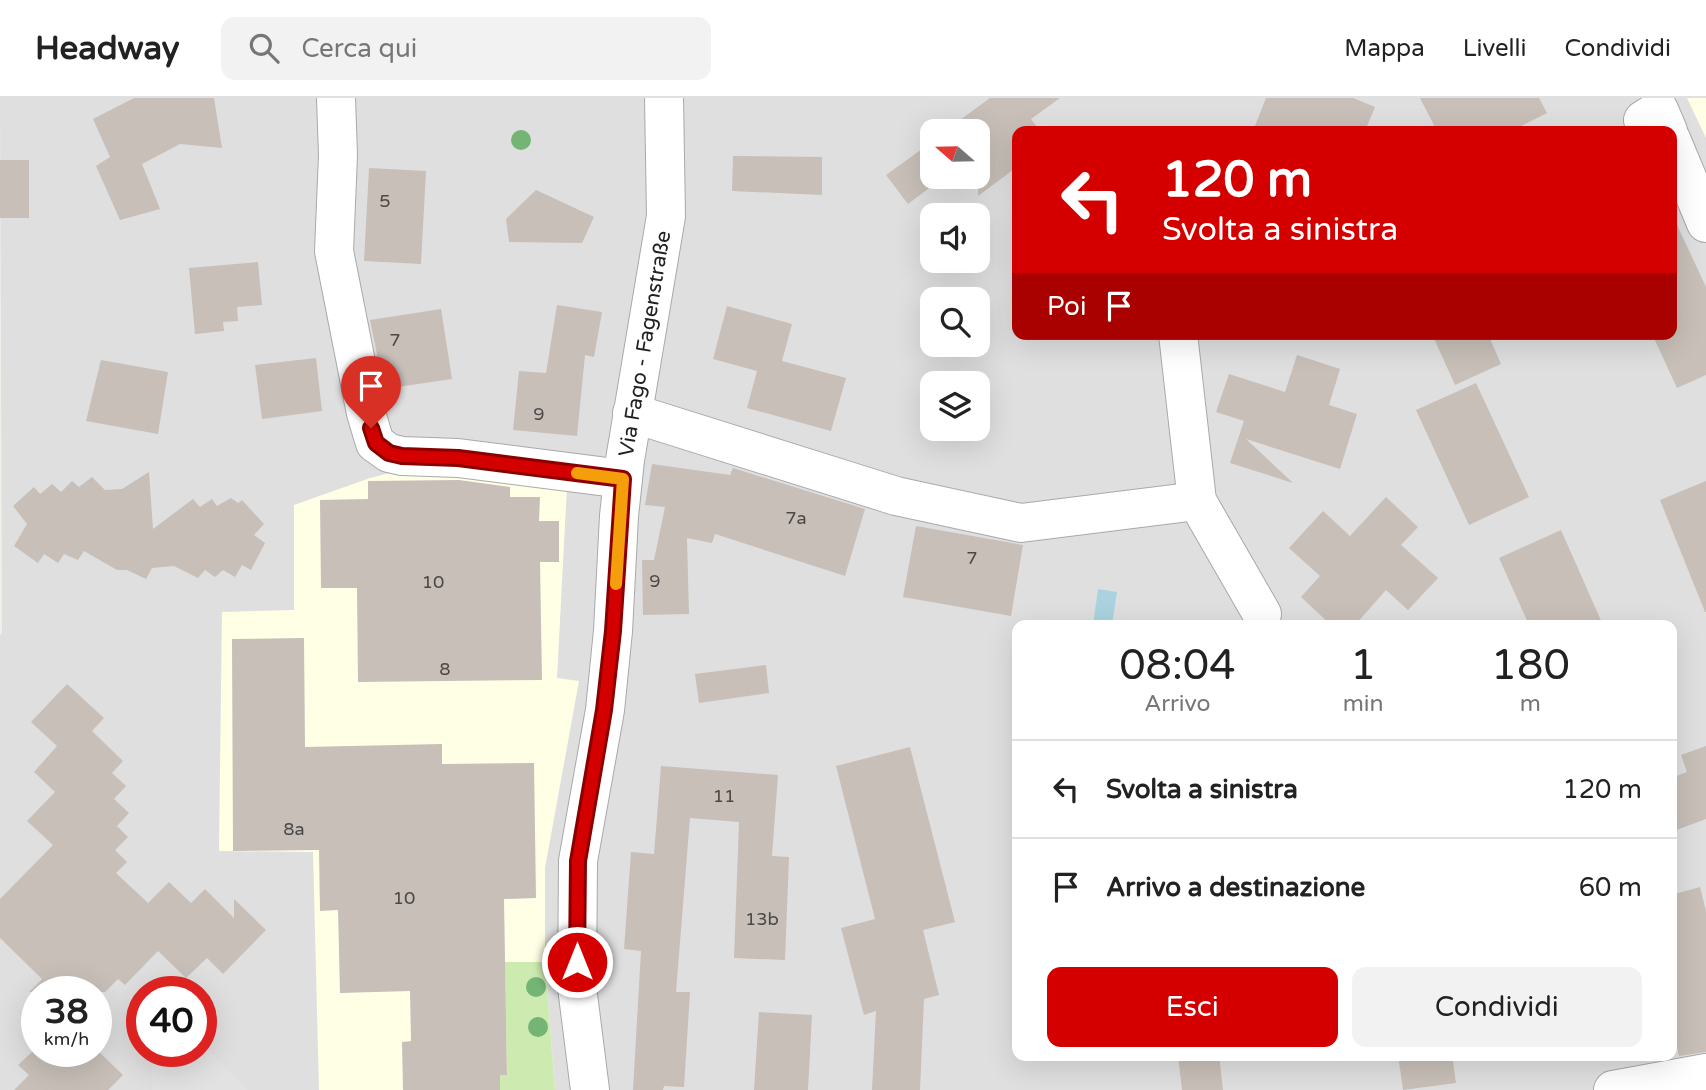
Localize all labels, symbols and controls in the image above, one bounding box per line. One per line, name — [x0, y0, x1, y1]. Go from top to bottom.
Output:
search box — [221, 17, 711, 80]
text: Headway — [35, 29, 179, 68]
icon: search — [245, 29, 283, 67]
text: Cerca qui — [301, 33, 417, 64]
text: Mappa — [1344, 34, 1425, 63]
text: Livelli — [1463, 34, 1527, 63]
text: Condividi — [1565, 34, 1671, 63]
north arrow — [920, 119, 990, 189]
map controls — [920, 119, 990, 441]
text: 120 m — [1162, 151, 1312, 210]
icon: left — [1047, 154, 1138, 245]
house number: 5 — [379, 190, 391, 212]
button: sound — [920, 203, 990, 273]
text: Svolta a sinistra — [1162, 211, 1398, 249]
street label: Via Fago - Fagenstraße — [614, 229, 676, 459]
button: search — [920, 287, 990, 357]
icon: arrive — [1100, 287, 1138, 325]
text: Poi — [1047, 291, 1086, 322]
house number: 7 — [389, 329, 401, 351]
pin — [341, 356, 401, 428]
icon: arrive — [352, 367, 390, 405]
button: layers — [920, 371, 990, 441]
house number: 9 — [533, 403, 545, 425]
house number: 7a — [785, 507, 807, 529]
house number: 7 — [966, 547, 978, 569]
house number: 9 — [649, 570, 661, 592]
house number: 10 — [422, 571, 444, 593]
text: 08:04 — [1119, 640, 1236, 691]
text: 1 — [1350, 640, 1376, 691]
text: 180 — [1491, 640, 1570, 691]
house number: 8 — [439, 658, 451, 680]
text: Arrivo — [1144, 690, 1211, 718]
text: min — [1343, 690, 1384, 718]
text: m — [1520, 690, 1541, 718]
icon: left — [1047, 770, 1085, 808]
text: Svolta a sinistra — [1106, 774, 1298, 805]
text: 120 m — [1562, 774, 1642, 805]
house number: 11 — [713, 785, 735, 807]
house number: 8a — [283, 818, 305, 840]
icon: arrive — [1047, 868, 1085, 906]
text: Arrivo a destinazione — [1106, 872, 1365, 903]
text: 60 m — [1579, 872, 1642, 903]
house number: 10 — [393, 887, 415, 909]
house number: 13b — [745, 908, 779, 930]
position arrow — [540, 925, 614, 999]
button: Esci — [1047, 967, 1338, 1047]
button: Condividi — [1352, 967, 1642, 1047]
speed limit sign: 40 — [126, 976, 217, 1067]
text: 38 — [45, 991, 88, 1033]
text: km/h — [44, 1028, 89, 1050]

